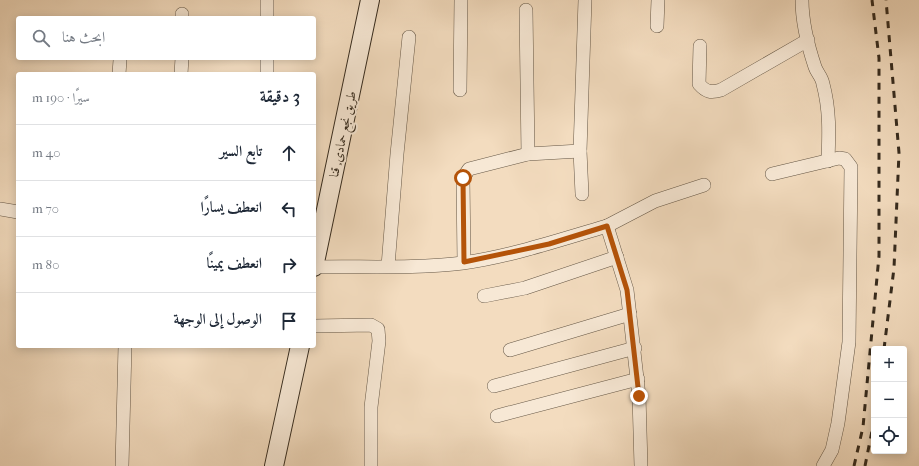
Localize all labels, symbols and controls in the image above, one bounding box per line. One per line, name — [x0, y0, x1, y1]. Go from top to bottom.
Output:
search box — [16, 16, 316, 60]
icon: search — [30, 27, 52, 49]
text: ابحث هنا — [62, 28, 105, 46]
text: 3 دقيقة — [260, 86, 300, 106]
text: سيرًا · 190 m — [32, 90, 90, 105]
street label: طريق نجع حمادى, قنا — [326, 90, 364, 180]
text: تابع السير — [220, 142, 262, 160]
icon: ahead — [278, 142, 300, 164]
text: 40 m — [32, 145, 60, 160]
route start — [454, 169, 472, 187]
text: انعطف يسارًا — [201, 198, 262, 216]
icon: left — [278, 198, 300, 220]
text: 70 m — [32, 201, 59, 216]
text: انعطف يمينًا — [207, 254, 262, 272]
icon: right — [278, 254, 300, 276]
text: 80 m — [32, 257, 59, 272]
text: الوصول إلى الوجهة — [173, 310, 262, 328]
icon: arrive — [278, 310, 300, 332]
map controls — [871, 346, 907, 454]
button: + — [871, 346, 907, 382]
button: − — [871, 382, 907, 418]
route end — [630, 387, 648, 405]
button: locate — [871, 418, 907, 454]

